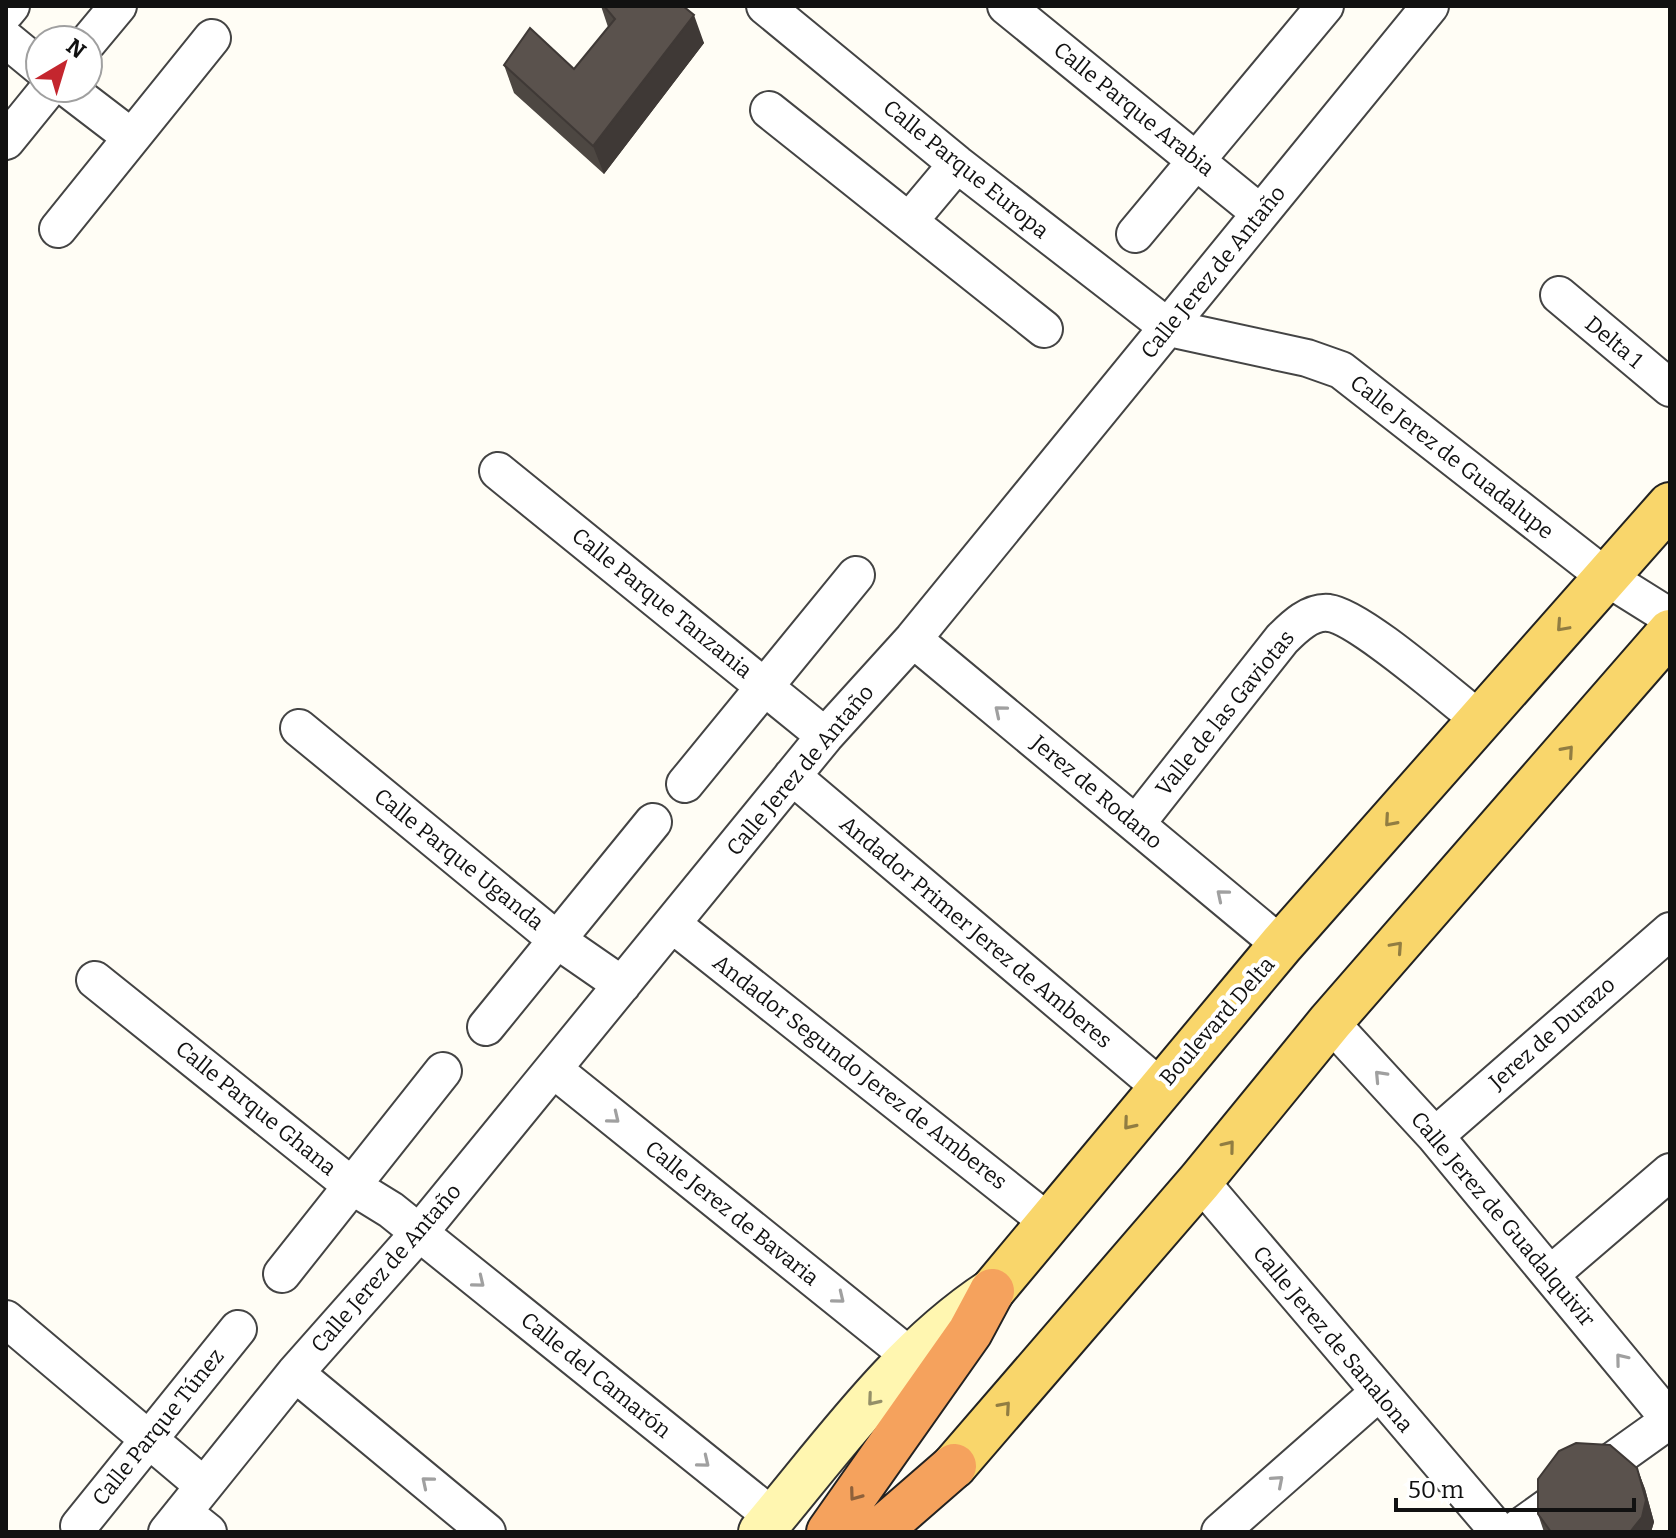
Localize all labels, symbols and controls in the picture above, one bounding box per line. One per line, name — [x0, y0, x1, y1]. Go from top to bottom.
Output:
north arrow — [24, 24, 104, 104]
text: N — [61, 33, 91, 65]
street label: Calle Parque Arabia — [1048, 36, 1220, 182]
street label: Calle Parque Europa — [878, 94, 1054, 244]
street label: Calle Jerez de Antaño — [1135, 180, 1291, 364]
street label: Delta 1 — [1580, 310, 1648, 374]
street label: Calle Jerez de Guadalupe — [1345, 369, 1559, 545]
street label: Calle Parque Tanzania — [567, 522, 757, 684]
one-way arrow — [1558, 617, 1572, 632]
street label: Valle de las Gaviotas — [1150, 625, 1300, 801]
street label: Calle Jerez de Antaño — [721, 679, 879, 861]
one-way arrow — [995, 706, 1009, 721]
street label: Jerez de Rodano — [1025, 729, 1168, 855]
one-way arrow — [1558, 746, 1573, 761]
street label: Calle Parque Uganda — [369, 782, 549, 936]
street label: Andador Primer Jerez de Amberes — [834, 810, 1118, 1054]
one-way arrow — [1386, 812, 1400, 826]
one-way arrow — [1216, 890, 1231, 905]
one-way arrow — [1387, 941, 1401, 956]
street label: Andador Segundo Jerez de Amberes — [707, 949, 1013, 1195]
street label: Boulevard Delta — [1154, 951, 1280, 1091]
street label: Jerez de Durazo — [1483, 971, 1621, 1096]
street label: Calle Parque Ghana — [170, 1035, 342, 1181]
one-way arrow — [1374, 1071, 1389, 1085]
street label: Calle Jerez de Guadalquivir — [1405, 1106, 1601, 1332]
one-way arrow — [605, 1108, 619, 1123]
one-way arrow — [1124, 1114, 1139, 1129]
street label: Calle Jerez de Bavaria — [640, 1135, 824, 1291]
one-way arrow — [1219, 1140, 1234, 1155]
street label: Calle Jerez de Antaño — [305, 1178, 467, 1358]
street label: Calle Jerez de Sanalona — [1247, 1240, 1419, 1438]
one-way arrow — [470, 1272, 485, 1286]
one-way arrow — [830, 1289, 845, 1303]
street label: Calle del Camarón — [516, 1306, 677, 1444]
street label: Calle Parque Túnez — [86, 1343, 230, 1511]
one-way arrow — [1616, 1354, 1631, 1368]
one-way arrow — [868, 1390, 883, 1405]
one-way arrow — [995, 1401, 1010, 1416]
one-way arrow — [695, 1452, 709, 1467]
scale bar — [1396, 1462, 1634, 1512]
one-way arrow — [1269, 1476, 1284, 1490]
text: 50 m — [1408, 1476, 1464, 1504]
one-way arrow — [421, 1477, 436, 1492]
one-way arrow — [850, 1486, 865, 1501]

